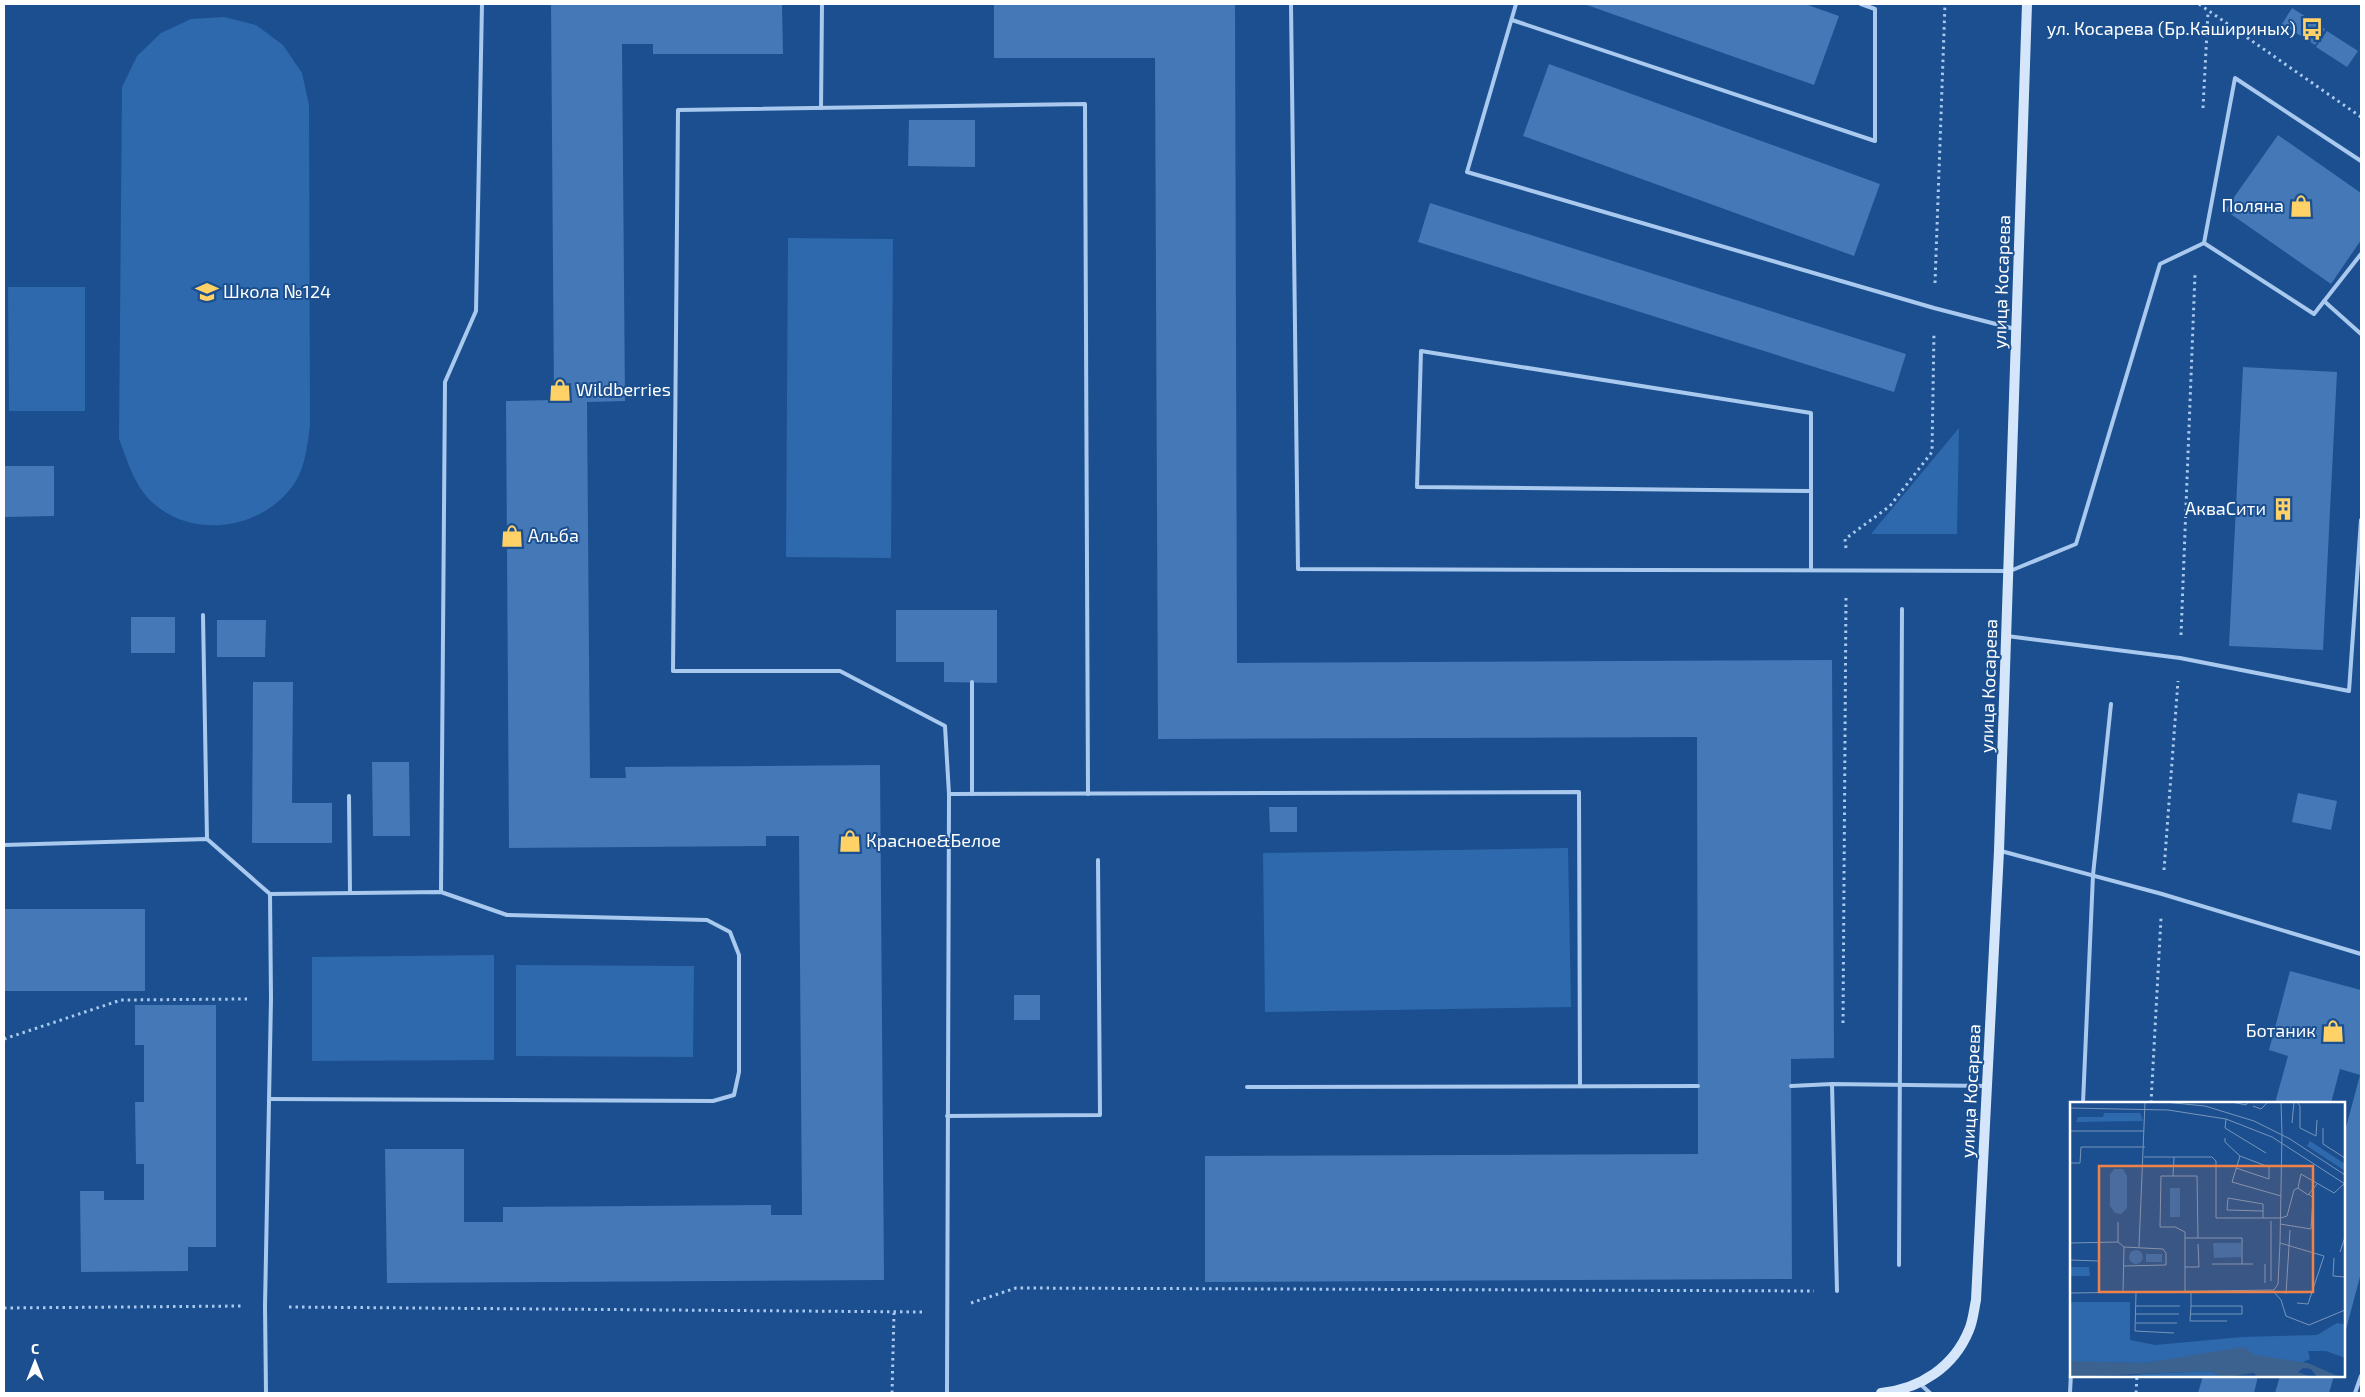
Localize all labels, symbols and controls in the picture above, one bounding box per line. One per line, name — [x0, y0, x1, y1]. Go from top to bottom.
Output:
bus stop icon: ул. Косарева (Бр.Кашириных) — [2299, 16, 2325, 42]
place label: ул. Косарева (Бр.Кашириных) — [2047, 17, 2296, 39]
shop icon: Поляна — [2288, 193, 2314, 219]
place label: Поляна — [2222, 194, 2284, 216]
street label: улица Косарева — [1988, 215, 2014, 349]
school or university icon: Школа №124 — [194, 279, 220, 305]
place label: Школа №124 — [223, 280, 331, 302]
shop icon: Wildberries — [547, 377, 573, 403]
place label: Wildberries — [576, 378, 671, 400]
building icon: АкваСити — [2270, 496, 2296, 522]
place label: АкваСити — [2185, 497, 2266, 519]
shop icon: Альба — [499, 523, 525, 549]
place label: Альба — [528, 524, 579, 546]
street label: улица Косарева — [1975, 619, 2001, 753]
shop icon: Красное&Белое — [837, 828, 863, 854]
place label: Красное&Белое — [866, 829, 1001, 851]
shop icon: Ботаник — [2320, 1018, 2346, 1044]
place label: Ботаник — [2246, 1019, 2316, 1041]
street label: улица Косарева — [1956, 1023, 1984, 1159]
inset map — [2070, 1102, 2345, 1377]
north arrow — [10, 1337, 60, 1387]
text: С — [31, 1340, 39, 1357]

